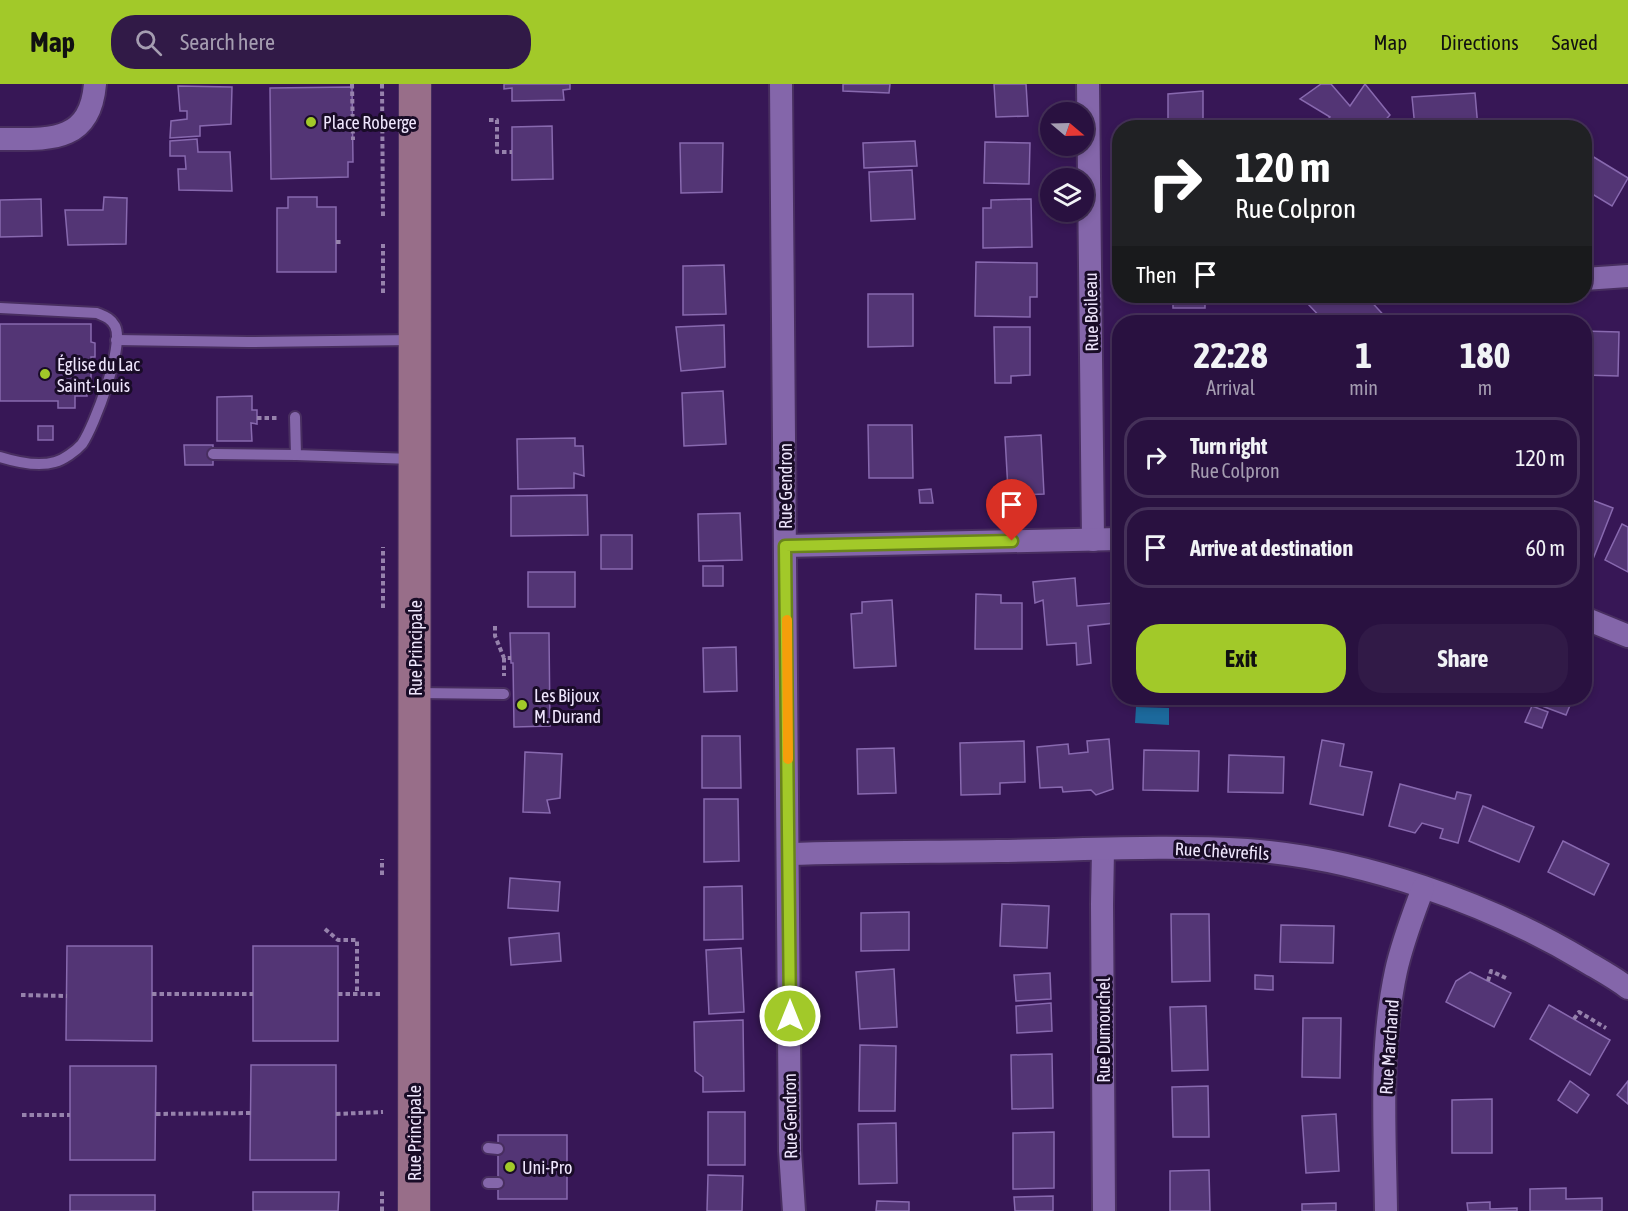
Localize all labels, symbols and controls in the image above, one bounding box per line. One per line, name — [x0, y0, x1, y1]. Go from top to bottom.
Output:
search box — [111, 15, 531, 69]
text: Map — [30, 26, 75, 58]
icon: search — [132, 26, 165, 59]
text: Search here — [180, 29, 275, 55]
text: Map — [1373, 30, 1407, 54]
text: Directions — [1440, 30, 1519, 54]
text: Saved — [1552, 30, 1598, 54]
north arrow — [1040, 102, 1094, 156]
map controls — [1040, 102, 1094, 222]
place label: Place Roberge — [323, 112, 417, 133]
marker: Place Roberge — [304, 115, 318, 129]
text: 120 m — [1235, 143, 1330, 191]
icon: right — [1136, 144, 1214, 222]
button: layers — [1040, 168, 1094, 222]
text: Rue Colpron — [1235, 193, 1356, 224]
icon: arrive — [1189, 258, 1222, 291]
text: Then — [1136, 262, 1177, 288]
street label: Rue Boileau — [1080, 272, 1102, 352]
text: 22:28 — [1194, 334, 1268, 376]
text: 1 — [1355, 334, 1372, 376]
text: 180 — [1460, 334, 1510, 376]
place label: Église du Lac Saint-Louis — [57, 354, 140, 396]
marker: Église du Lac Saint-Louis — [38, 367, 52, 381]
text: Arrival — [1206, 376, 1255, 399]
text: min — [1349, 376, 1378, 399]
text: m — [1478, 376, 1492, 399]
text: Turn right — [1190, 433, 1267, 459]
icon: right — [1139, 441, 1172, 474]
street label: Rue Gendron — [775, 443, 796, 529]
text: 120 m — [1515, 445, 1565, 471]
text: Rue Colpron — [1190, 459, 1280, 482]
pin — [986, 479, 1037, 541]
icon: arrive — [995, 488, 1028, 521]
icon: arrive — [1139, 531, 1172, 564]
text: Arrive at destination — [1190, 535, 1353, 561]
text: 60 m — [1525, 535, 1565, 561]
street label: Rue Principale — [405, 600, 426, 696]
button: Exit — [1136, 624, 1346, 693]
button: Share — [1358, 624, 1568, 693]
place label: Les Bijoux M. Durand — [534, 685, 601, 727]
marker: Les Bijoux M. Durand — [515, 698, 529, 712]
street label: Rue Chèvrefils — [1174, 838, 1270, 864]
street label: Rue Dumouchel — [1093, 977, 1114, 1083]
position arrow — [758, 984, 822, 1048]
street label: Rue Marchand — [1375, 999, 1403, 1095]
street label: Rue Gendron — [779, 1073, 801, 1159]
street label: Rue Principale — [404, 1085, 425, 1181]
place label: Uni-Pro — [522, 1157, 573, 1178]
marker: Uni-Pro — [503, 1160, 517, 1174]

